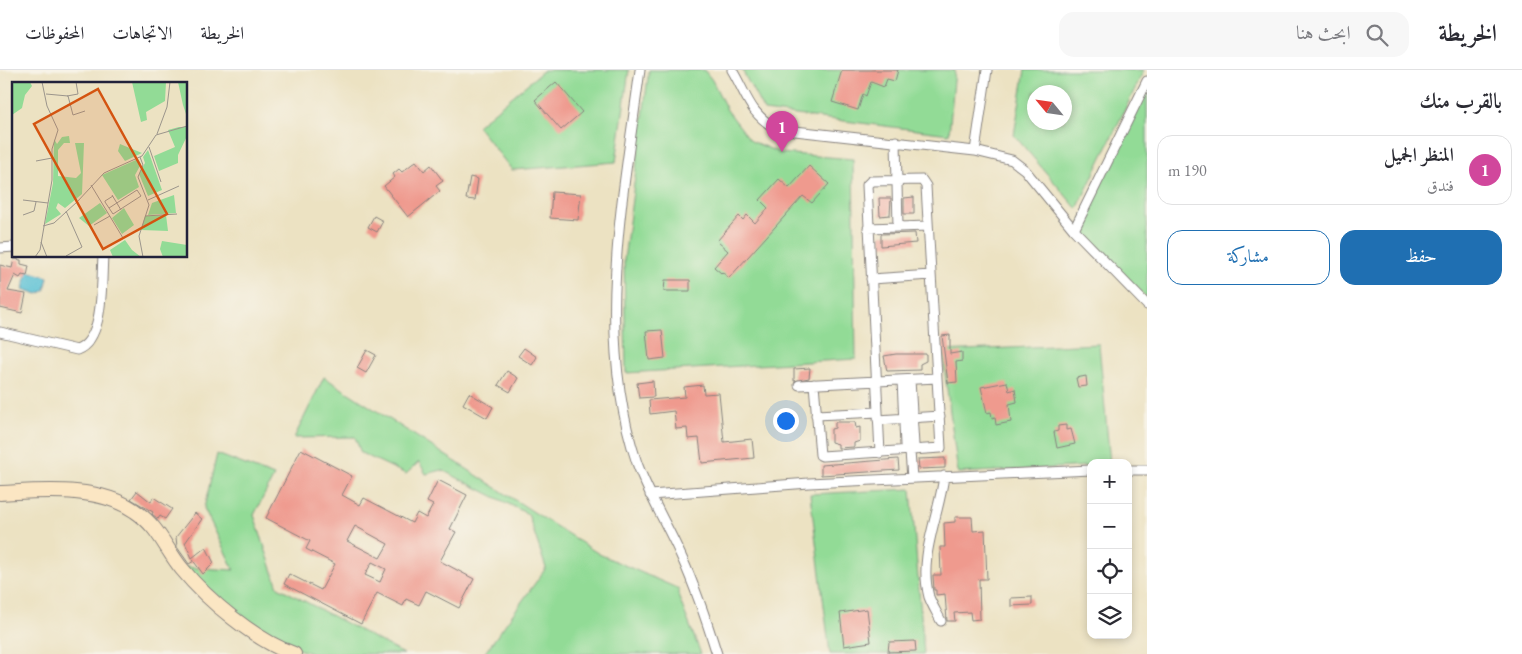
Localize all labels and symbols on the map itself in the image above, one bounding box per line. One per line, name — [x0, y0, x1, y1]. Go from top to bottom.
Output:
inset map — [12, 82, 188, 258]
north arrow — [1027, 85, 1072, 130]
pin: 1 — [766, 111, 798, 152]
your location — [773, 408, 799, 434]

